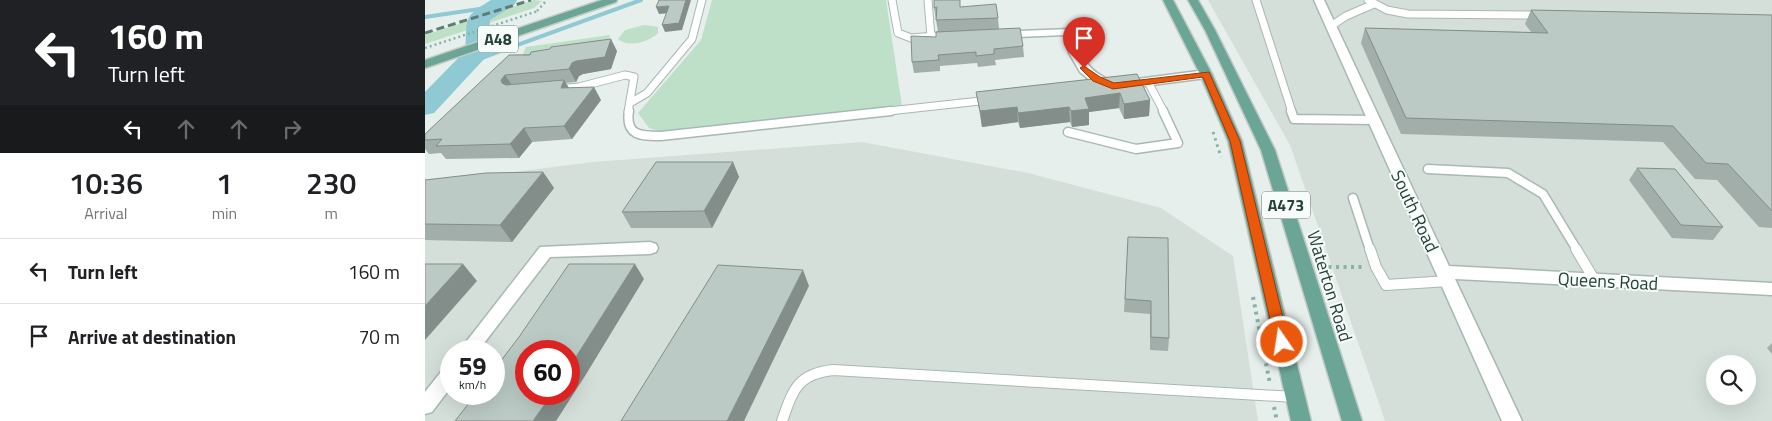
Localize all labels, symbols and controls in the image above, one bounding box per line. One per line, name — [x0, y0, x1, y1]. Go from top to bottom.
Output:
text: 160 m — [108, 9, 204, 63]
pin — [1063, 17, 1105, 68]
icon: left — [25, 20, 90, 85]
icon: arrive — [1070, 24, 1098, 52]
road number: A48 — [478, 26, 518, 52]
text: Turn left — [108, 57, 185, 91]
icon: left — [119, 115, 147, 143]
icon: ahead — [172, 115, 200, 143]
icon: ahead — [225, 115, 253, 143]
icon: right — [278, 115, 306, 143]
text: 10:36 — [69, 160, 143, 206]
text: 1 — [216, 160, 233, 206]
text: 230 — [306, 160, 356, 206]
street label: South Road — [1384, 166, 1446, 256]
road number: A473 — [1262, 192, 1310, 218]
text: Arrival — [84, 201, 128, 225]
text: min — [212, 201, 237, 225]
text: m — [324, 201, 338, 225]
street label: Waterton Road — [1300, 227, 1360, 345]
icon: left — [25, 257, 53, 285]
text: Turn left — [68, 257, 138, 286]
text: 160 m — [348, 257, 400, 286]
street label: Queens Road — [1557, 265, 1659, 297]
position arrow — [1255, 315, 1307, 367]
icon: arrive — [25, 322, 53, 350]
text: Arrive at destination — [68, 322, 236, 351]
text: 70 m — [359, 322, 400, 351]
speed limit sign: 60 — [515, 340, 580, 405]
text: 59 — [458, 347, 487, 385]
map controls — [1706, 355, 1756, 405]
button: search — [1706, 355, 1756, 405]
text: km/h — [459, 375, 486, 394]

